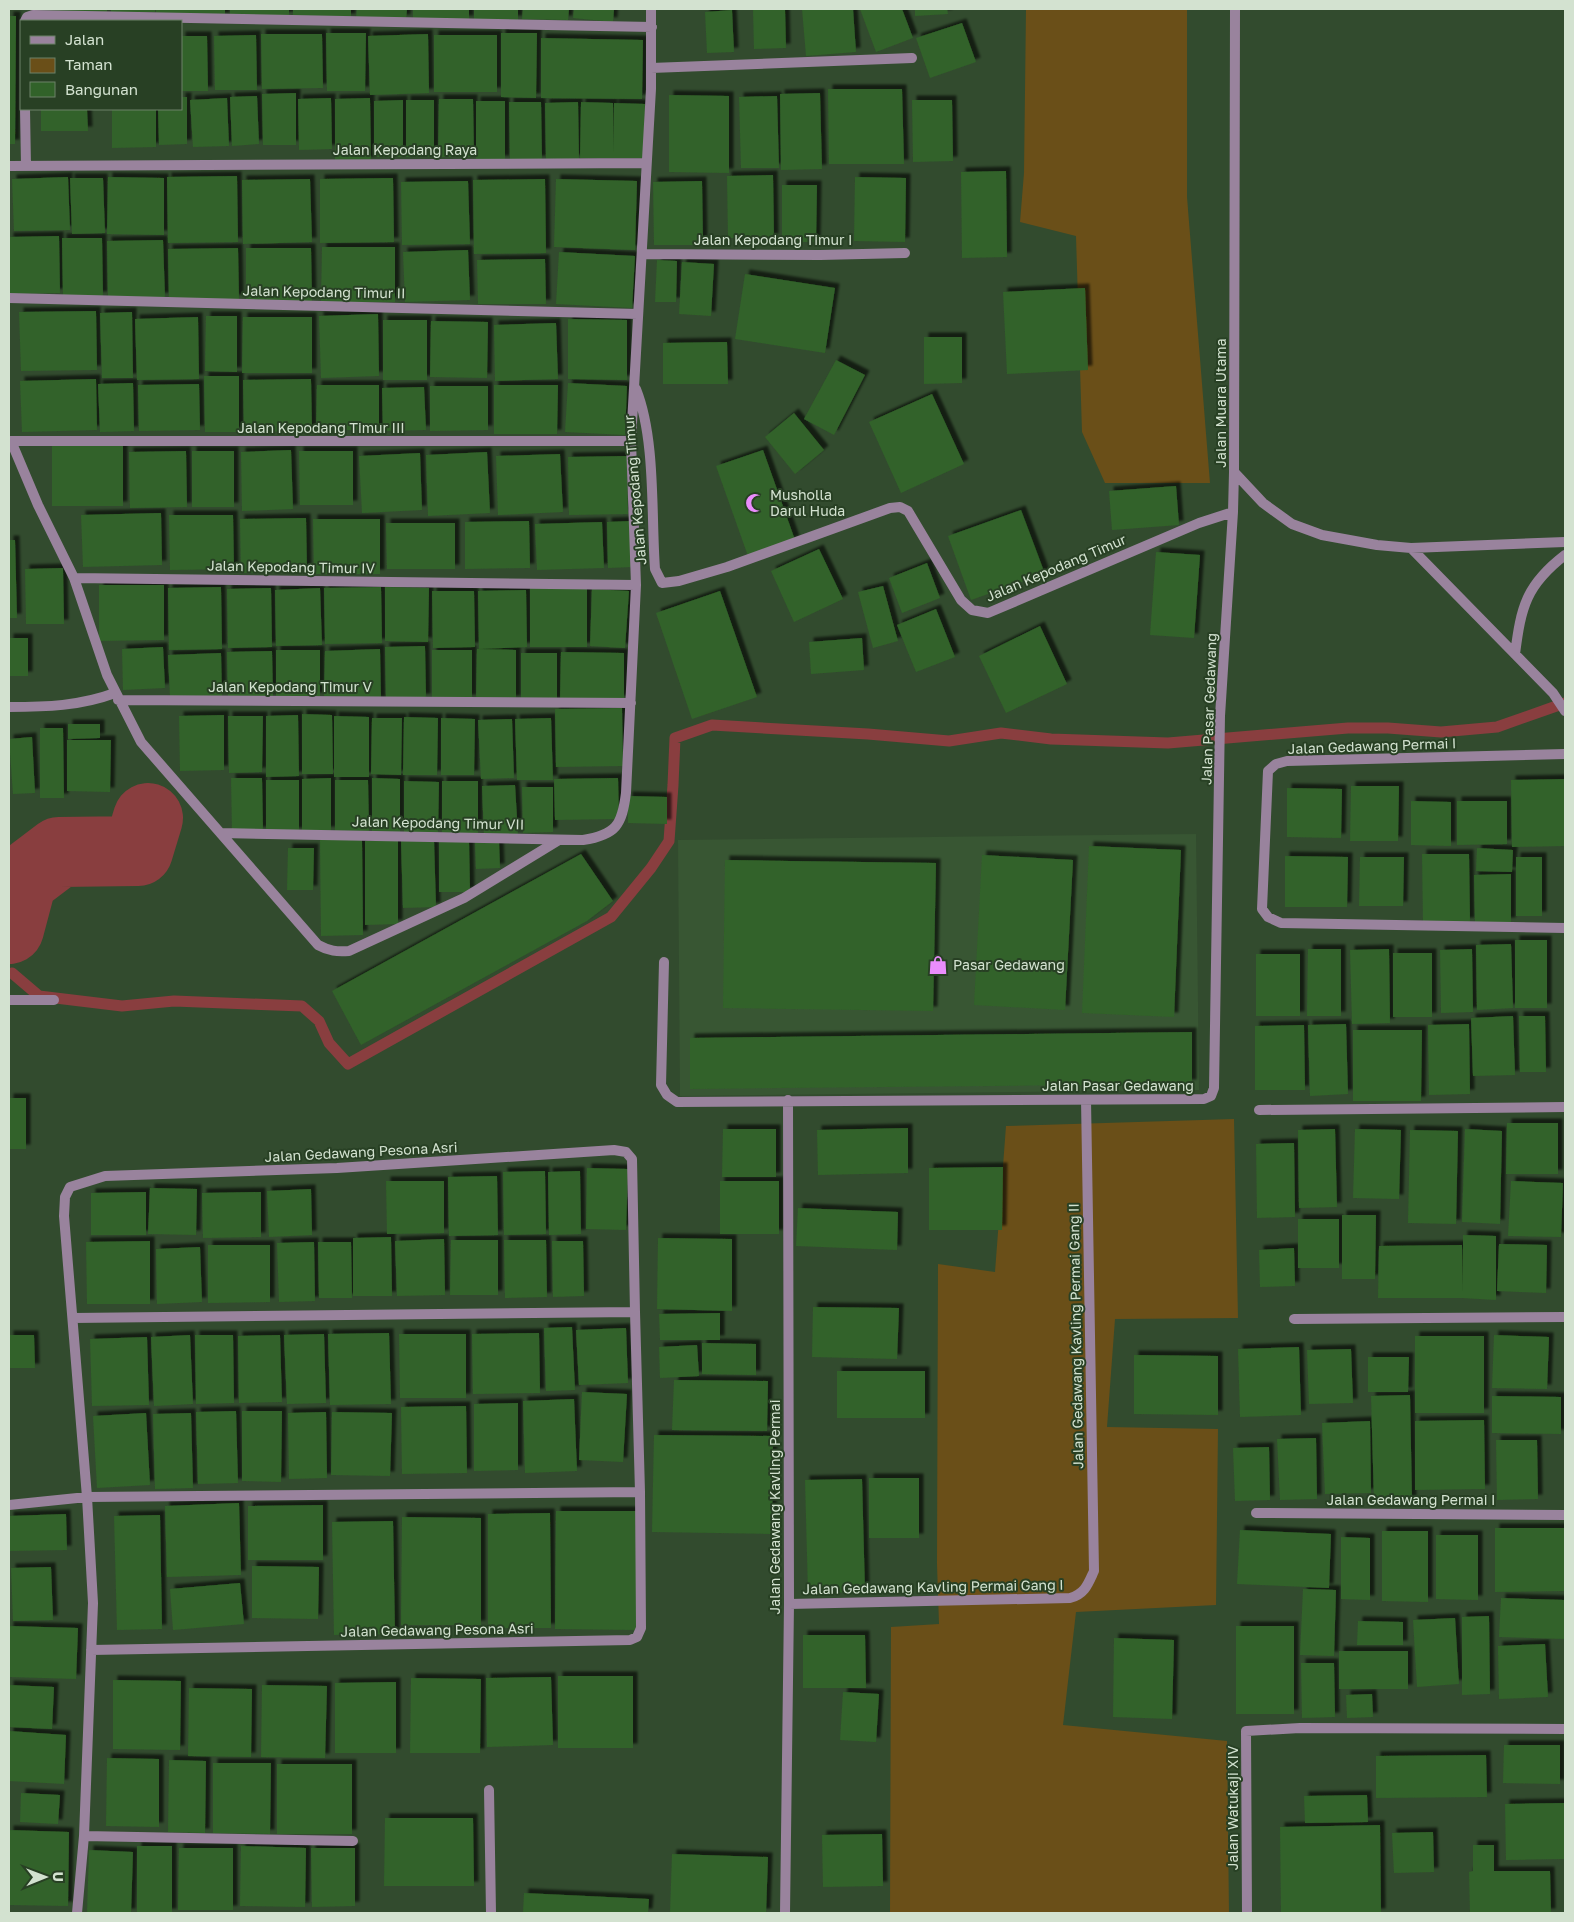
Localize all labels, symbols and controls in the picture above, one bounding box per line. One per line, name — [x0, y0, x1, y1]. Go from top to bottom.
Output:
legend — [20, 20, 182, 110]
text: Jalan — [65, 30, 104, 48]
text: Taman — [65, 55, 112, 73]
text: Bangunan — [65, 80, 138, 98]
street label: Jalan Kepodang Raya — [333, 141, 477, 158]
street label: Jalan Kepodang Timur I — [694, 231, 852, 248]
street label: Jalan Kepodang Timur II — [242, 282, 406, 301]
street label: Jalan Muara Utama — [1212, 338, 1229, 468]
street label: Jalan Kepodang Timur — [619, 414, 650, 566]
street label: Jalan Kepodang Timur III — [237, 419, 405, 436]
place label: Musholla Darul Huda — [770, 486, 845, 519]
mosque icon: Musholla Darul Huda — [744, 492, 766, 514]
street label: Jalan Kepodang Timur — [983, 530, 1129, 605]
street label: Jalan Kepodang Timur IV — [207, 557, 376, 576]
street label: Jalan Pasar Gedawang — [1197, 633, 1220, 785]
street label: Jalan Kepodang Timur V — [208, 678, 372, 695]
street label: Jalan Gedawang Permai I — [1287, 734, 1457, 757]
street label: Jalan Kepodang Timur VII — [352, 812, 524, 833]
shop icon: Pasar Gedawang — [927, 954, 949, 976]
place label: Pasar Gedawang — [953, 956, 1065, 973]
street label: Jalan Pasar Gedawang — [1042, 1077, 1194, 1094]
street label: Jalan Gedawang Pesona Asri — [264, 1138, 458, 1165]
street label: Jalan Gedawang Kavling Permai Gang II — [1065, 1203, 1086, 1469]
street label: Jalan Gedawang Kavling Permai — [766, 1400, 783, 1614]
street label: Jalan Gedawang Permai I — [1327, 1491, 1495, 1508]
street label: Jalan Gedawang Kavling Permai Gang I — [802, 1576, 1064, 1597]
street label: Jalan Gedawang Pesona Asri — [340, 1619, 534, 1640]
street label: Jalan Watukaji XIV — [1224, 1745, 1241, 1870]
north arrow — [20, 1852, 70, 1902]
text: U — [50, 1871, 67, 1882]

